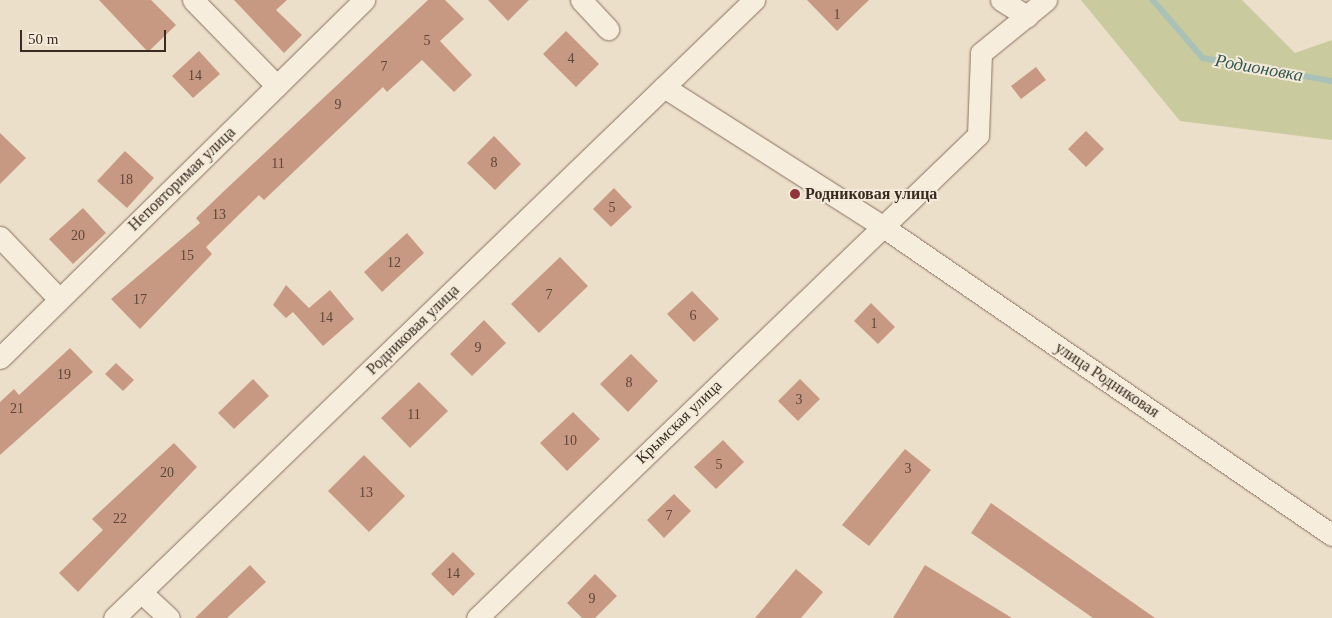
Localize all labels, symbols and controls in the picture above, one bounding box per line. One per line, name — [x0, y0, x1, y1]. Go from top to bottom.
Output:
house number: 1 — [834, 7, 840, 23]
scale bar — [22, 20, 169, 52]
text: 50 m — [28, 31, 58, 47]
house number: 5 — [424, 33, 431, 49]
water label: Родионовка — [1213, 50, 1305, 86]
house number: 4 — [568, 51, 574, 67]
house number: 7 — [380, 59, 388, 75]
house number: 14 — [188, 68, 202, 84]
house number: 9 — [334, 97, 342, 113]
street label: Неповторимая улица — [124, 123, 240, 235]
house number: 8 — [490, 155, 498, 171]
house number: 11 — [271, 156, 285, 172]
house number: 18 — [119, 172, 133, 188]
place label: Родниковая улица — [805, 184, 937, 204]
marker: Родниковая улица — [789, 188, 801, 200]
house number: 5 — [608, 200, 616, 216]
house number: 13 — [212, 207, 226, 223]
house number: 20 — [71, 228, 85, 244]
house number: 15 — [180, 248, 194, 264]
house number: 12 — [387, 255, 401, 271]
street label: Родниковая улица — [363, 281, 463, 379]
house number: 7 — [546, 287, 552, 303]
house number: 17 — [133, 292, 147, 308]
house number: 6 — [690, 308, 696, 324]
house number: 14 — [319, 310, 333, 326]
house number: 1 — [871, 316, 878, 332]
street label: улица Родниковая — [1051, 338, 1163, 422]
house number: 9 — [474, 340, 482, 356]
house number: 19 — [57, 367, 71, 383]
house number: 8 — [626, 375, 632, 391]
street label: Крымская улица — [632, 376, 726, 468]
house number: 3 — [796, 392, 802, 408]
house number: 21 — [10, 401, 24, 417]
house number: 11 — [407, 407, 421, 423]
house number: 10 — [563, 433, 577, 449]
house number: 5 — [716, 457, 722, 473]
house number: 3 — [904, 461, 911, 477]
house number: 20 — [160, 465, 174, 481]
house number: 13 — [359, 485, 373, 501]
house number: 7 — [666, 508, 672, 524]
house number: 22 — [113, 511, 127, 527]
house number: 14 — [446, 566, 460, 582]
house number: 9 — [588, 591, 596, 607]

